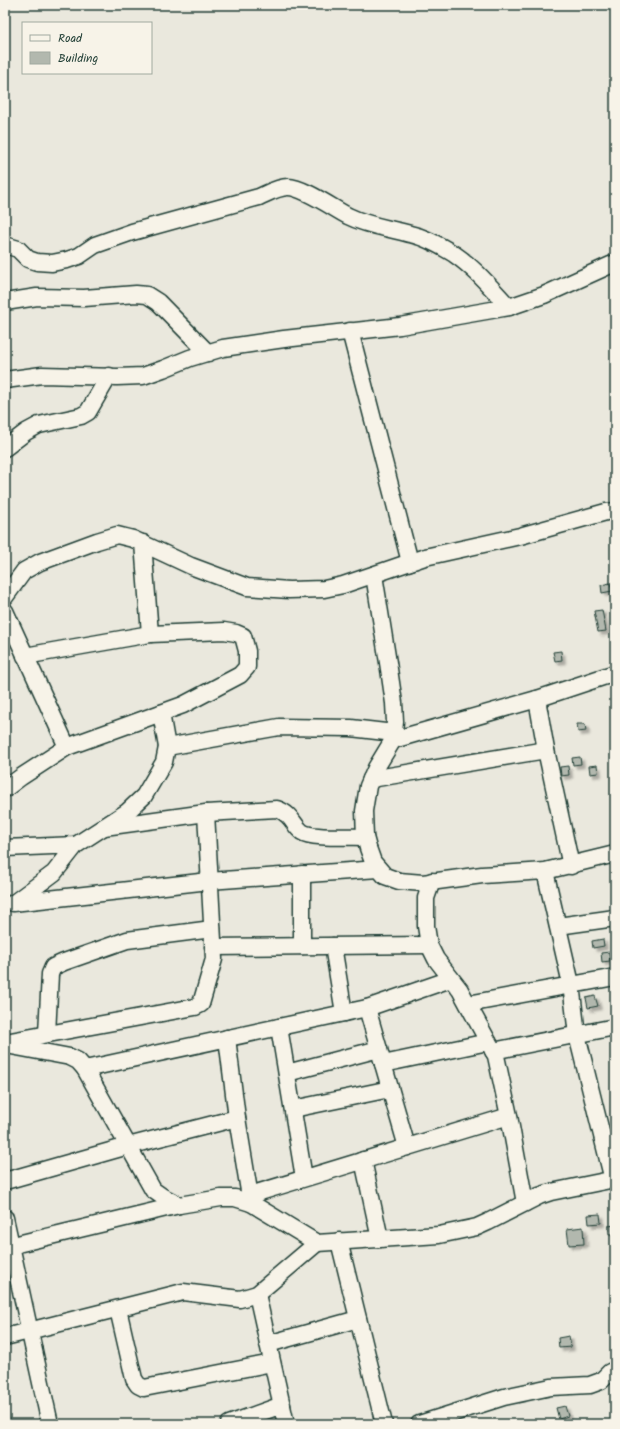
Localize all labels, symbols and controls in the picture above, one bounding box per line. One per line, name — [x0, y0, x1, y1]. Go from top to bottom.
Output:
legend — [22, 22, 152, 74]
text: Road — [58, 29, 83, 48]
text: Building — [58, 49, 98, 68]

